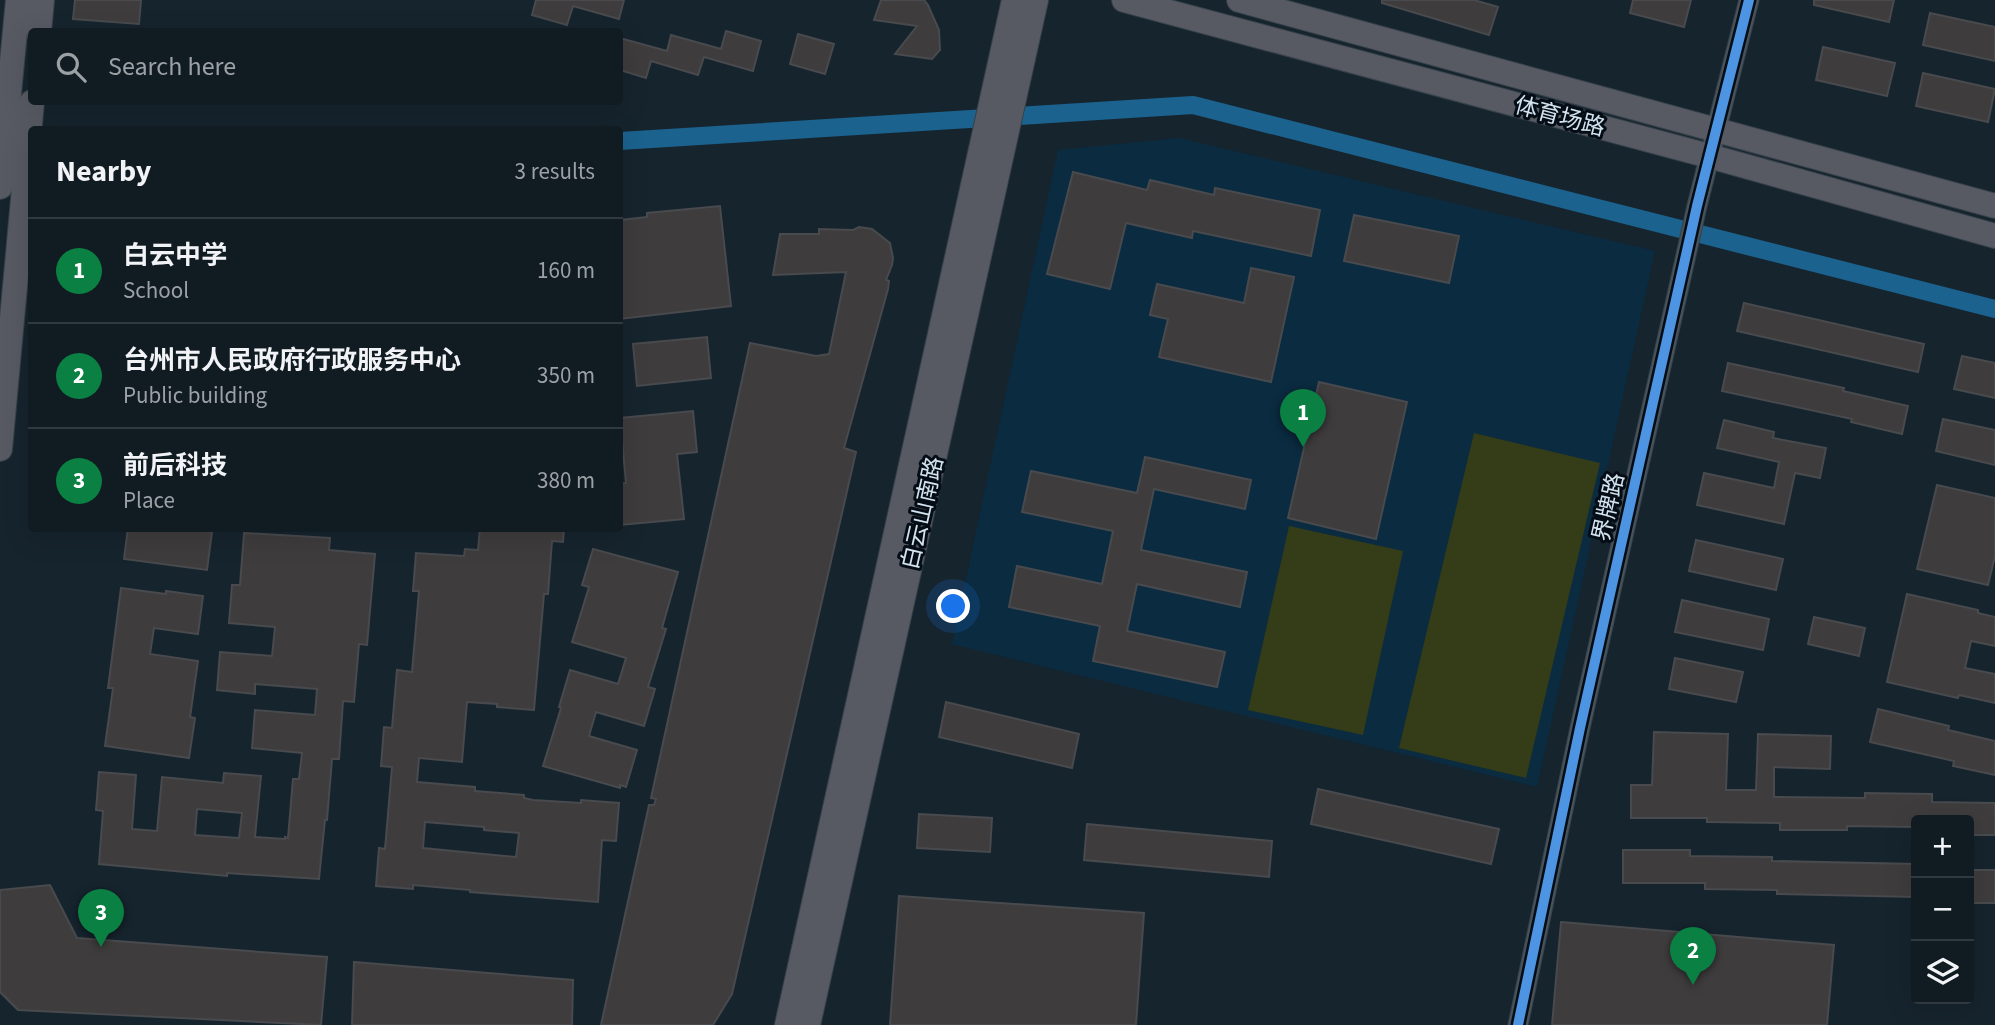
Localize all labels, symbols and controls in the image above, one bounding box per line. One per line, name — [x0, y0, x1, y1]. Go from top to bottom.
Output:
search box — [28, 28, 623, 105]
icon: search — [52, 48, 90, 86]
text: Search here — [108, 48, 236, 85]
street label: 体育场路 — [1511, 89, 1609, 144]
text: Nearby — [56, 150, 151, 193]
text: 3 results — [515, 155, 595, 188]
text: 白云中学 — [123, 237, 227, 274]
text: 1 — [73, 254, 85, 287]
text: 160 m — [537, 254, 595, 287]
text: School — [123, 274, 189, 307]
text: 台州市人民政府行政服务中心 — [123, 342, 461, 379]
text: 2 — [73, 359, 85, 392]
text: 350 m — [537, 359, 595, 392]
text: Public building — [123, 379, 267, 412]
pin: 1 — [1280, 389, 1326, 447]
text: 前后科技 — [123, 447, 227, 484]
street label: 白云山南路 — [893, 453, 951, 573]
text: 3 — [73, 464, 85, 497]
text: 380 m — [537, 464, 595, 497]
street label: 界牌路 — [1585, 470, 1632, 544]
text: Place — [123, 484, 175, 517]
your location — [936, 589, 970, 623]
map controls — [1911, 815, 1974, 1004]
button: + — [1911, 815, 1974, 878]
button: − — [1911, 878, 1974, 941]
pin: 3 — [78, 889, 124, 947]
pin: 2 — [1670, 927, 1716, 985]
button: layers — [1911, 941, 1974, 1004]

